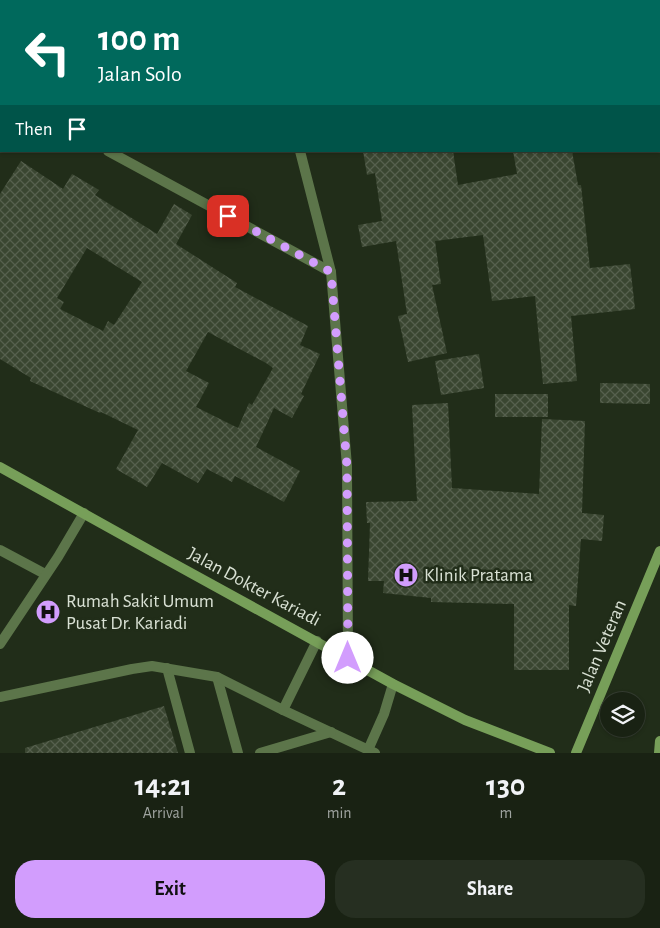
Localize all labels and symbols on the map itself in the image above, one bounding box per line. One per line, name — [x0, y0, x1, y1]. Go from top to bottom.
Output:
pin — [207, 195, 249, 237]
street label: Jalan Dokter Kariadi — [184, 544, 324, 630]
hospital icon: Klinik Pratama — [393, 562, 419, 588]
place label: Klinik Pratama — [424, 566, 533, 585]
place label: Rumah Sakit Umum Pusat Dr. Kariadi — [66, 592, 214, 633]
street label: Jalan Veteran — [574, 597, 630, 695]
hospital icon: Rumah Sakit Umum Pusat Dr. Kariadi — [35, 599, 61, 625]
position arrow — [321, 631, 373, 683]

